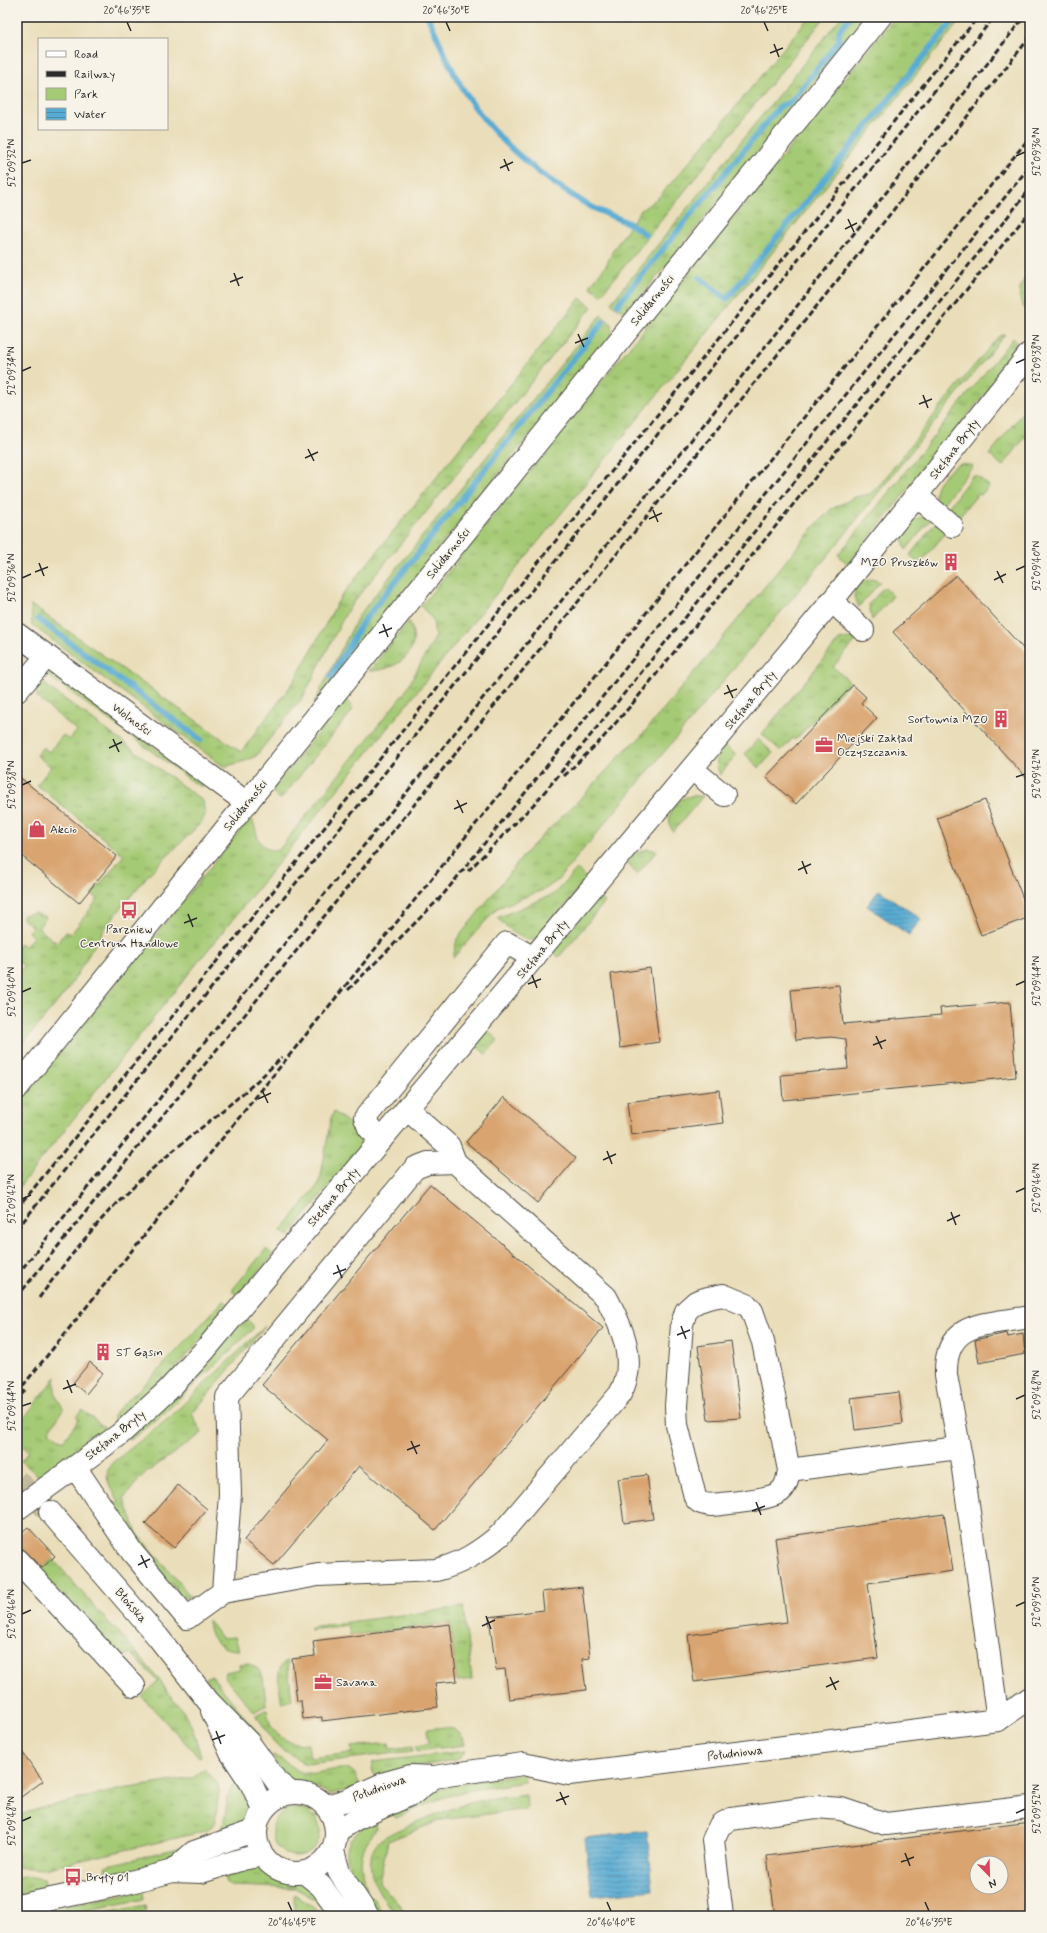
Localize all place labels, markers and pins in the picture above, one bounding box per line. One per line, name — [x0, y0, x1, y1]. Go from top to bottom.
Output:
building icon: MZO Pruszków — [941, 552, 961, 572]
place label: MZO Pruszków — [861, 555, 938, 571]
building icon: Sortownia MZO — [991, 709, 1011, 729]
place label: Sortownia MZO — [908, 712, 988, 728]
place label: Miejski Zakład Oczyszczania — [837, 731, 912, 761]
office icon: Miejski Zakład Oczyszczania — [814, 735, 834, 755]
shop icon: Akcio — [27, 819, 47, 839]
place label: Akcio — [50, 822, 77, 838]
bus stop icon: Parzniew Centrum Handlowe — [119, 900, 139, 920]
place label: Parzniew Centrum Handlowe — [80, 922, 178, 952]
building icon: ST Gąsin — [93, 1342, 113, 1362]
place label: ST Gąsin — [116, 1345, 163, 1361]
office icon: Savana — [313, 1672, 333, 1692]
place label: Savana — [336, 1675, 378, 1691]
bus stop icon: Bryły 01 — [63, 1867, 83, 1887]
place label: Bryły 01 — [86, 1870, 129, 1886]

